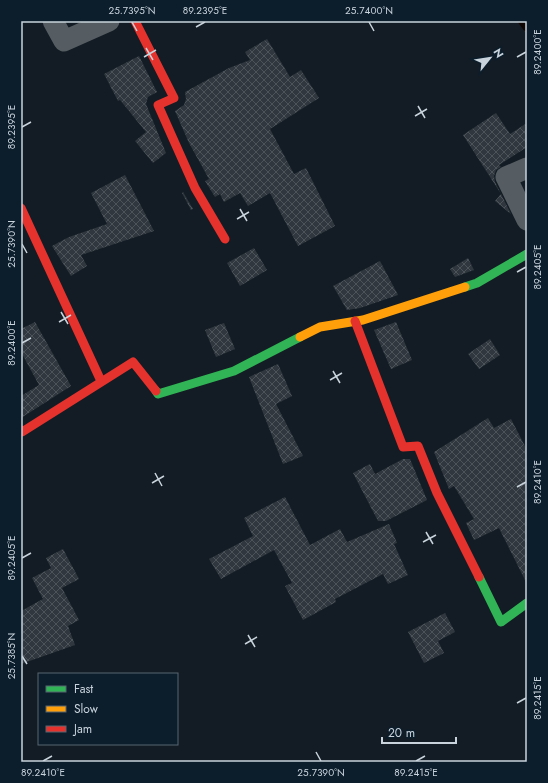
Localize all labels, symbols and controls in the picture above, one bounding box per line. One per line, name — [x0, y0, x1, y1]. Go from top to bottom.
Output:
text: 25.7395°N — [109, 3, 155, 18]
text: 89.2395°E — [183, 3, 227, 18]
text: 25.7400°N — [345, 3, 393, 18]
text: 89.2400°E — [530, 29, 545, 75]
north arrow — [470, 38, 510, 78]
text: N — [490, 45, 508, 61]
text: 89.2395°E — [4, 105, 19, 149]
text: 25.7390°N — [4, 220, 19, 268]
text: 89.2405°E — [530, 245, 545, 289]
text: 89.2400°E — [4, 320, 19, 366]
text: 89.2410°E — [530, 460, 545, 504]
text: 89.2405°E — [4, 536, 19, 580]
text: 25.7385°N — [4, 633, 19, 679]
legend — [38, 673, 178, 745]
text: 89.2415°E — [530, 676, 545, 720]
text: Fast — [74, 680, 93, 698]
text: Slow — [74, 700, 99, 718]
scale bar — [382, 719, 456, 745]
text: Jam — [72, 720, 92, 738]
text: 20 m — [388, 724, 415, 742]
text: 89.2410°E — [21, 765, 65, 780]
text: 25.7390°N — [297, 765, 345, 780]
text: 89.2415°E — [394, 765, 438, 780]

